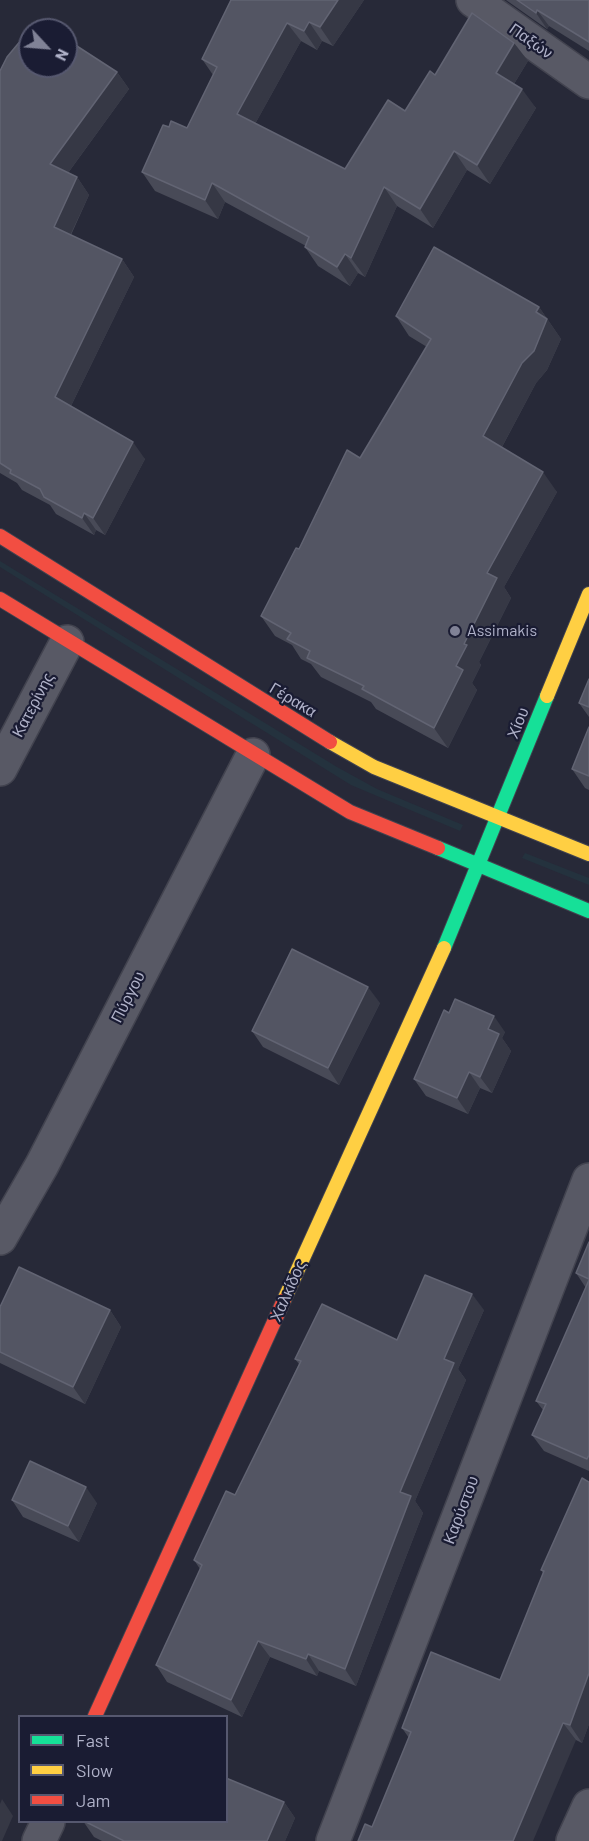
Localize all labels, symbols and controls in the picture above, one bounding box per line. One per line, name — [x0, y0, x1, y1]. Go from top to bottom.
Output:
north arrow — [18, 18, 78, 78]
street label: Παξών — [506, 19, 556, 63]
text: N — [52, 46, 74, 64]
place label: Assimakis — [467, 621, 537, 641]
marker: Assimakis — [448, 624, 462, 638]
street label: Κατερίνης — [8, 669, 58, 741]
street label: Γέρακα — [266, 679, 320, 721]
street label: Χίου — [503, 705, 533, 741]
street label: Πύργου — [107, 968, 149, 1026]
street label: Χαλκίδος — [266, 1257, 310, 1325]
street label: Καρύστου — [439, 1473, 483, 1547]
legend — [18, 1715, 228, 1823]
text: Fast — [76, 1729, 110, 1751]
text: Slow — [76, 1759, 113, 1781]
text: Jam — [76, 1789, 110, 1811]

